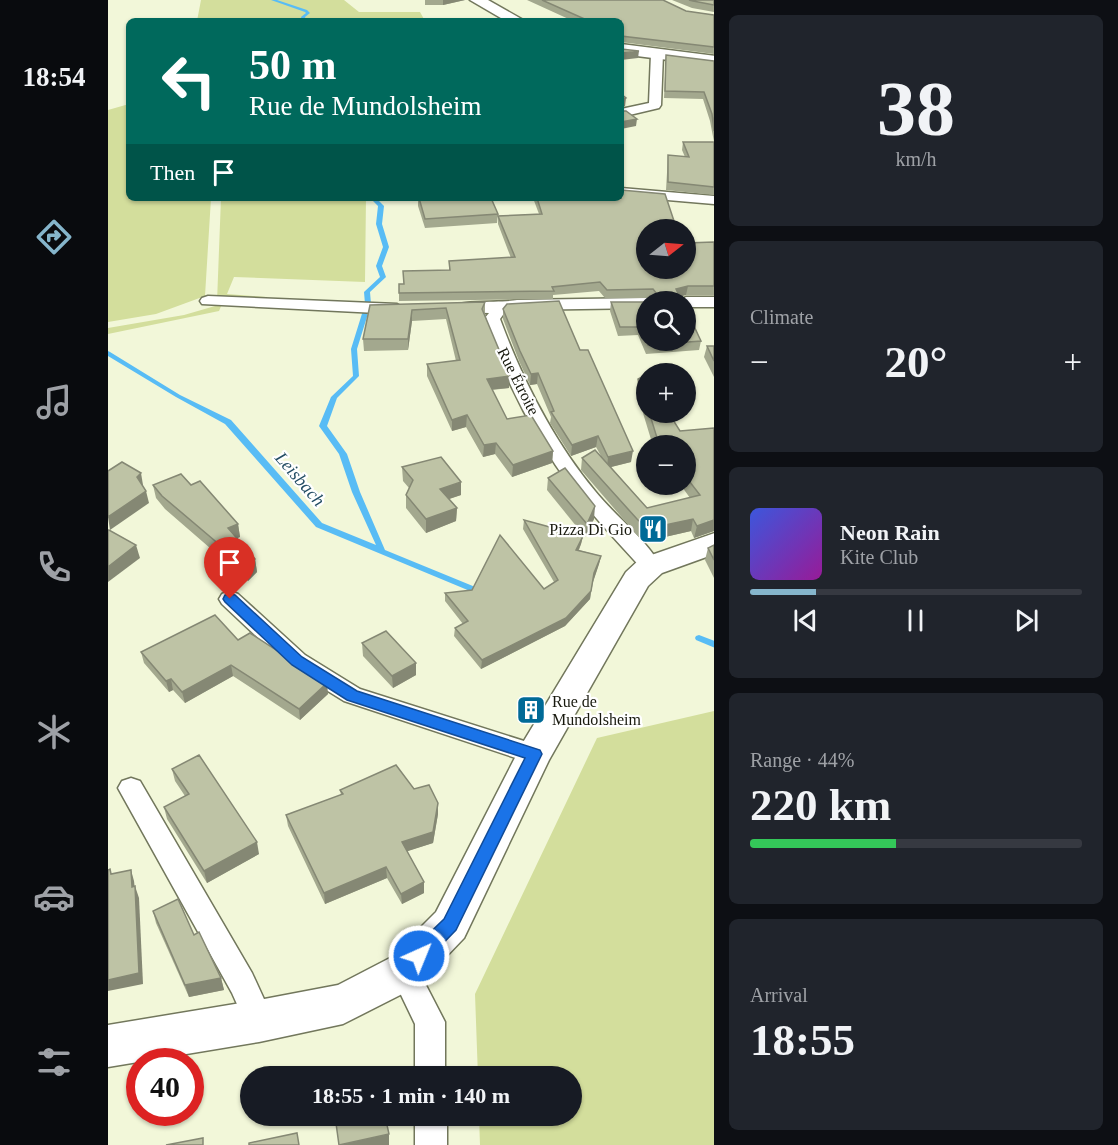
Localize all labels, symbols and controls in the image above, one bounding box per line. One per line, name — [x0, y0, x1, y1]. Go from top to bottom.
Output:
icon: left — [150, 42, 228, 120]
text: 50 m — [249, 42, 337, 88]
text: 18:54 — [23, 62, 86, 92]
text: 38 — [877, 65, 955, 152]
text: Rue de Mundolsheim — [249, 91, 481, 121]
text: km/h — [895, 148, 937, 170]
icon: arrive — [207, 156, 240, 189]
text: Then — [150, 160, 195, 185]
icon: directions — [33, 216, 75, 258]
north arrow — [636, 219, 696, 279]
map controls — [636, 219, 696, 495]
button: search — [636, 291, 696, 351]
text: Climate — [750, 306, 813, 328]
text: 20° — [885, 337, 948, 387]
street label: Rue Étroite — [494, 344, 544, 418]
text: − — [750, 344, 769, 380]
text: + — [1063, 344, 1082, 380]
button: + — [636, 363, 696, 423]
icon: music — [33, 381, 75, 423]
button: − — [636, 435, 696, 495]
water label: Leisbach — [270, 447, 329, 510]
restaurant icon: Pizza Di Gio — [637, 513, 669, 545]
text: Neon Rain — [840, 520, 940, 545]
place label: Pizza Di Gio — [549, 521, 632, 538]
pin — [204, 537, 255, 599]
icon: phone — [33, 546, 75, 588]
icon: arrive — [213, 546, 246, 579]
text: Kite Club — [840, 546, 918, 568]
icon: previous — [789, 604, 822, 637]
icon: pause — [899, 604, 932, 637]
icon: next — [1010, 604, 1043, 637]
place label: Rue de Mundolsheim — [552, 693, 641, 728]
building icon: Rue de Mundolsheim — [515, 694, 547, 726]
icon: climate — [33, 711, 75, 753]
text: Range · 44% — [750, 749, 854, 771]
text: 220 km — [750, 780, 891, 830]
icon: car — [33, 876, 75, 918]
position arrow — [387, 924, 451, 988]
text: Arrival — [750, 984, 808, 1006]
text: 18:55 — [750, 1015, 855, 1065]
icon: filters — [33, 1041, 75, 1083]
speed limit sign: 40 — [126, 1048, 204, 1126]
text: 18:55 · 1 min · 140 m — [312, 1083, 510, 1108]

